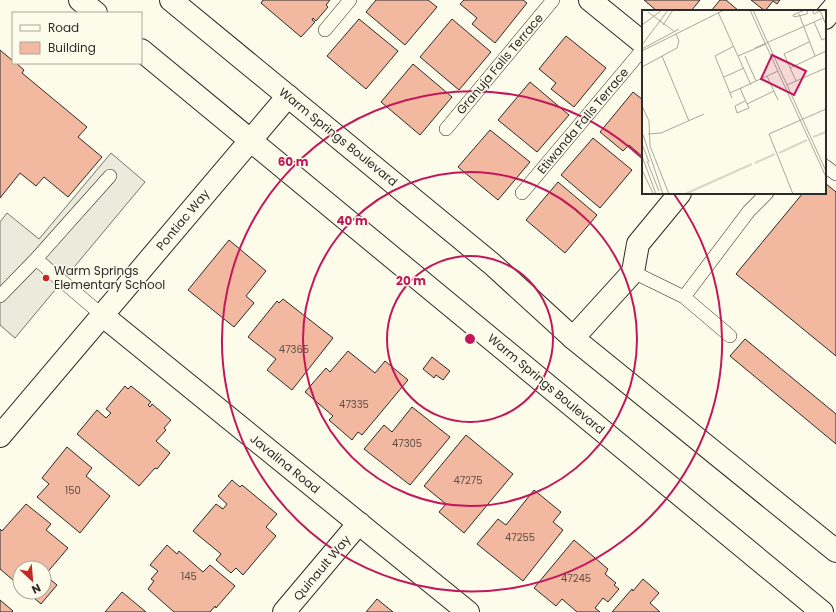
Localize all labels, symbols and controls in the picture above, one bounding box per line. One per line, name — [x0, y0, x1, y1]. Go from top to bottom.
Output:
street label: Granuja Falls Terrace — [452, 10, 547, 118]
inset map — [642, 10, 826, 194]
legend — [12, 12, 142, 64]
text: Road — [48, 19, 79, 36]
text: Building — [48, 39, 96, 56]
street label: Etiwanda Falls Terrace — [533, 64, 632, 177]
street label: Warm Springs Boulevard — [275, 83, 401, 190]
text: 60 m — [278, 153, 309, 170]
street label: Pontiac Way — [152, 185, 213, 254]
text: 40 m — [336, 212, 368, 229]
place label: Warm Springs Elementary School — [54, 262, 165, 293]
text: 20 m — [396, 272, 426, 289]
marker: Warm Springs Elementary School — [41, 273, 51, 283]
street label: Warm Springs Boulevard — [484, 329, 609, 438]
centre of rings — [463, 332, 477, 346]
house number: 47365 — [279, 342, 309, 357]
house number: 47335 — [339, 397, 369, 412]
street label: Javalina Road — [247, 430, 324, 497]
house number: 47305 — [392, 436, 422, 451]
house number: 47275 — [453, 473, 483, 488]
house number: 150 — [65, 483, 81, 498]
house number: 47255 — [505, 530, 535, 545]
street label: Quinault Way — [289, 531, 354, 604]
north arrow — [12, 560, 52, 600]
house number: 145 — [181, 569, 197, 584]
house number: 47245 — [561, 571, 591, 586]
text: N — [29, 580, 44, 598]

